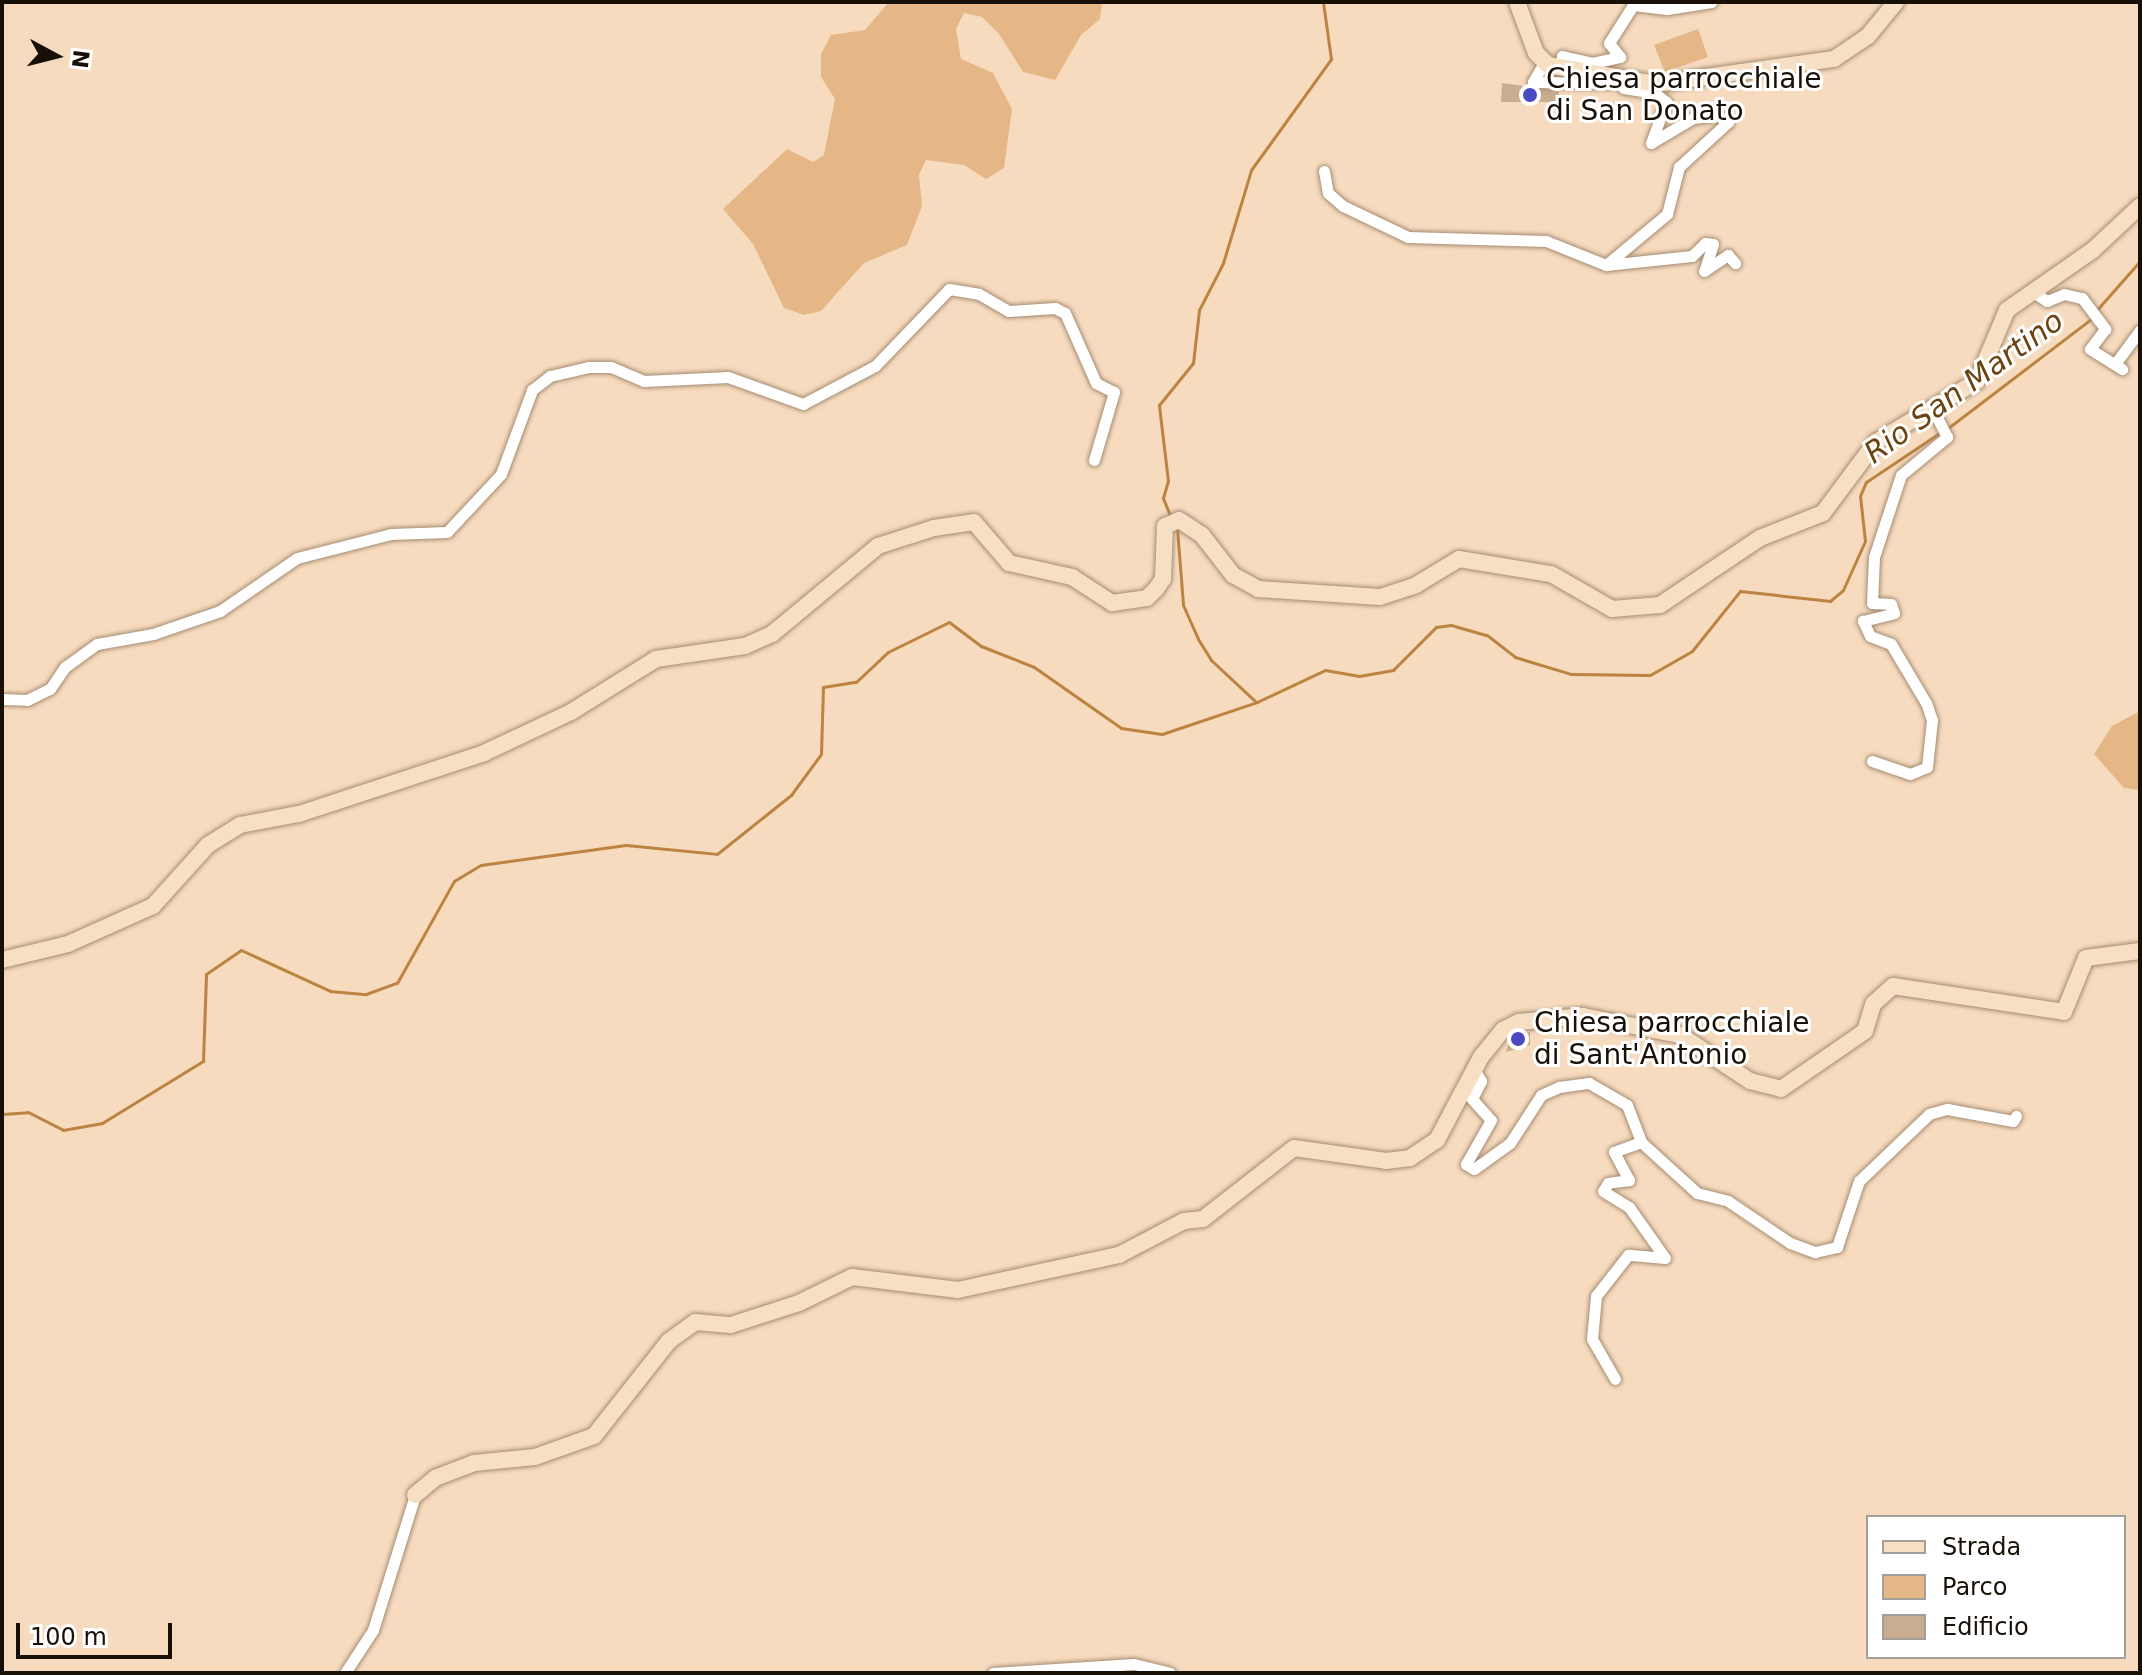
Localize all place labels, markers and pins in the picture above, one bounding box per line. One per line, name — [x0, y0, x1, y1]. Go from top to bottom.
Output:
place label: Chiesa parrocchiale di San Donato — [1546, 62, 1821, 128]
marker: Chiesa parrocchiale di San Donato — [1521, 86, 1539, 104]
place label: Chiesa parrocchiale di Sant'Antonio — [1534, 1006, 1809, 1072]
marker: Chiesa parrocchiale di Sant'Antonio — [1509, 1030, 1527, 1048]

